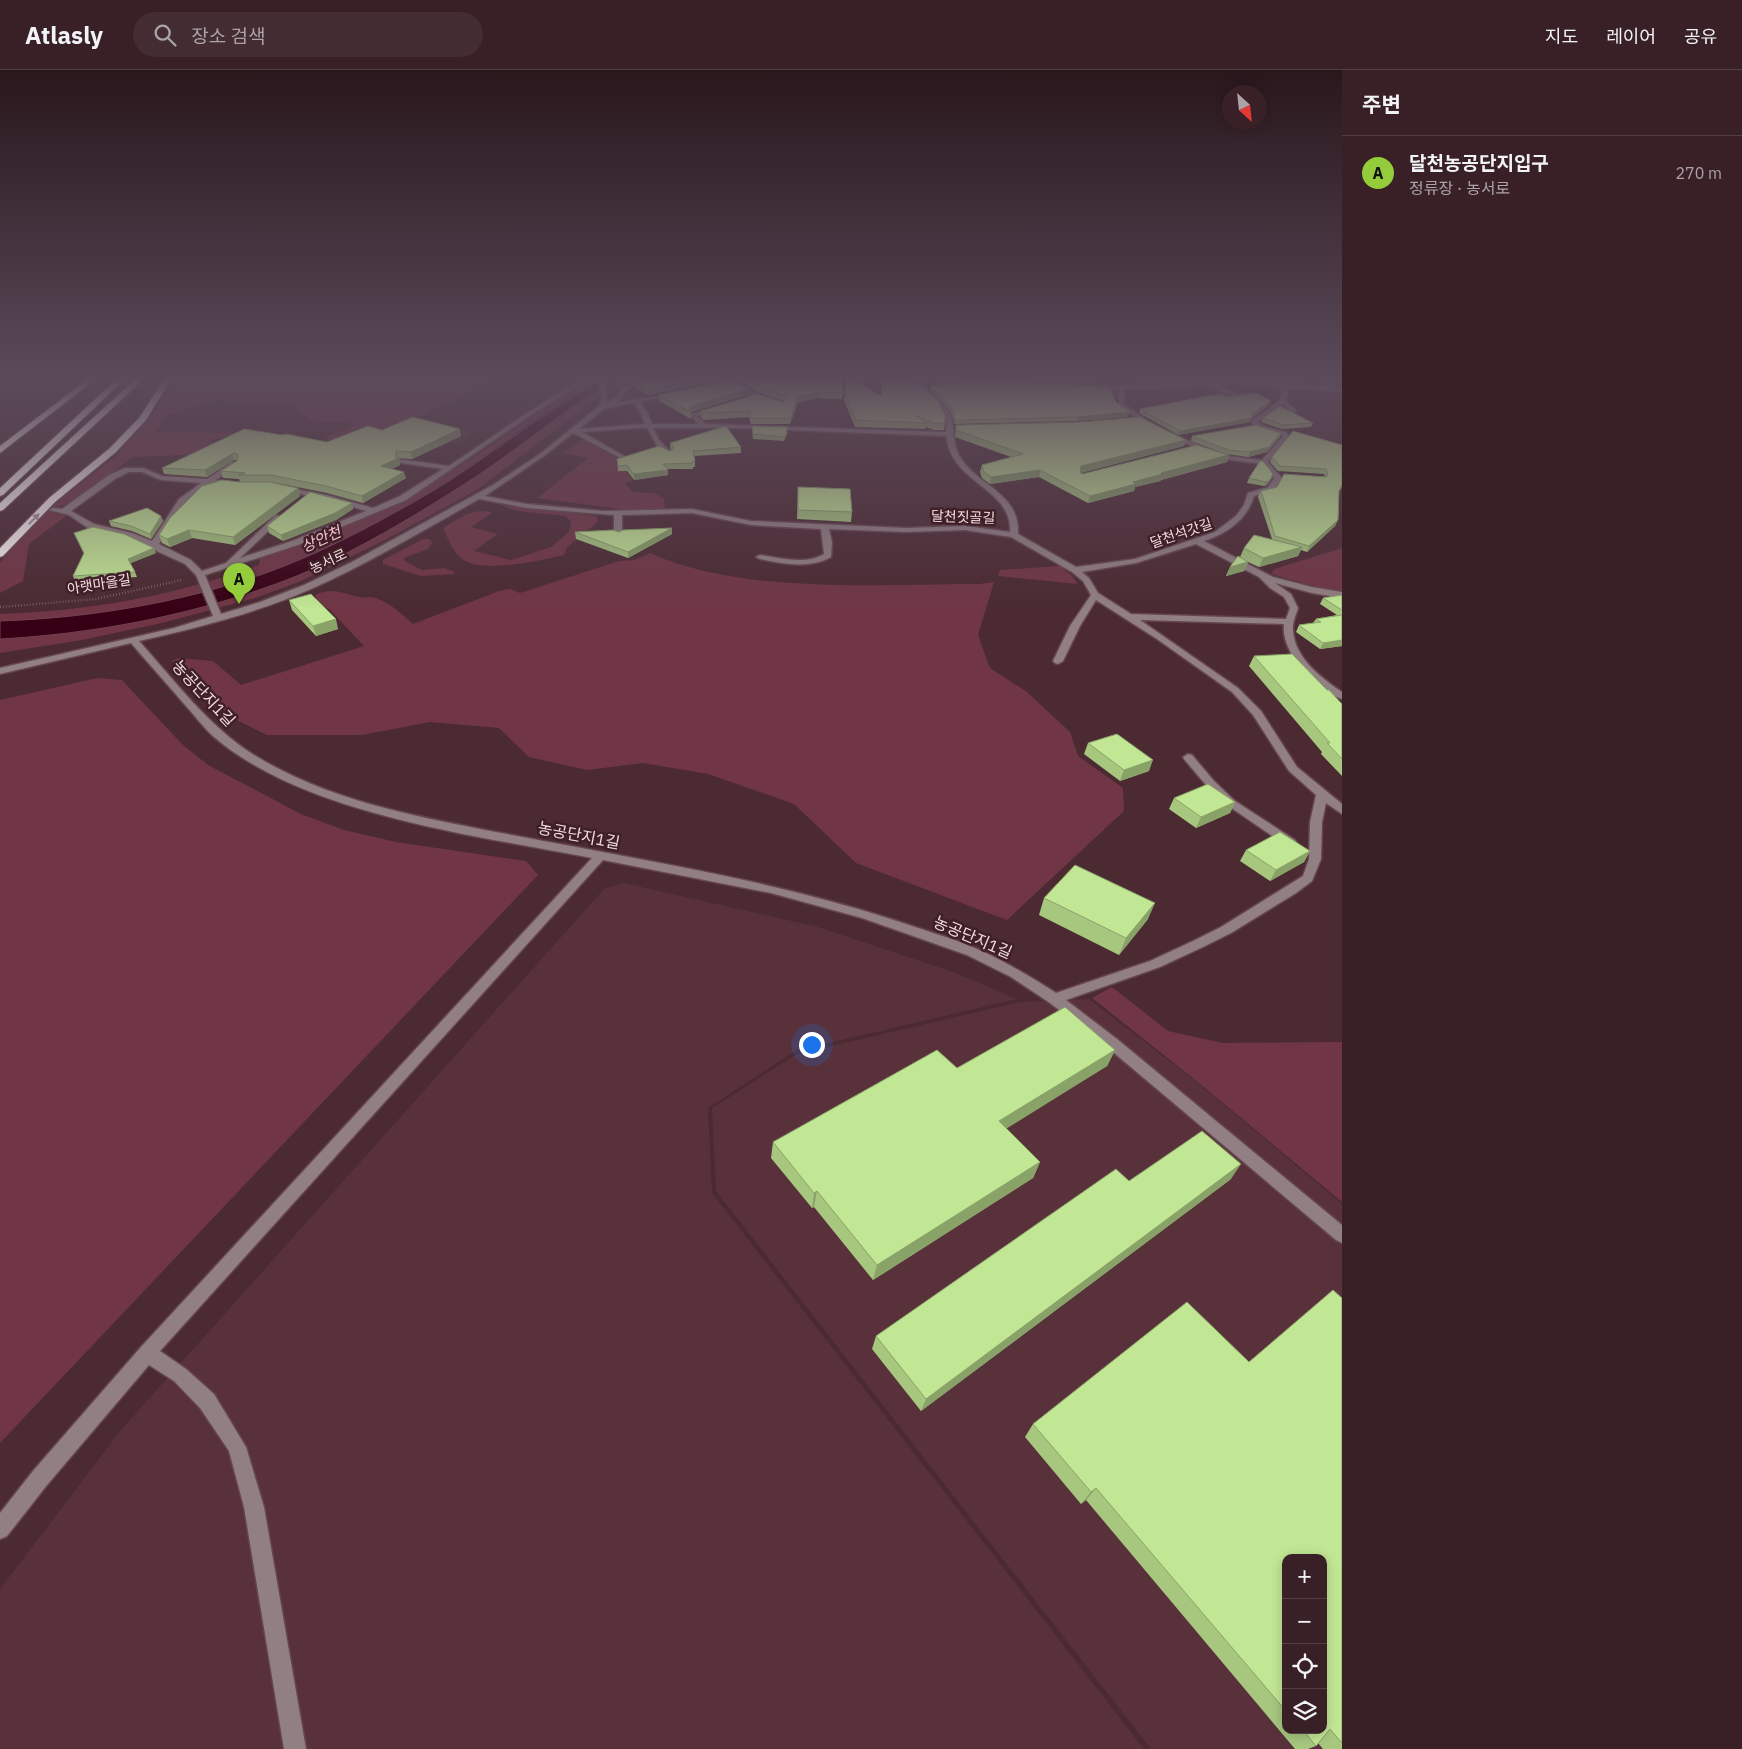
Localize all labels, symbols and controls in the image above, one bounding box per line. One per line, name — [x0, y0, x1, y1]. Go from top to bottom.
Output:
search box — [133, 12, 483, 57]
text: Atlasly — [25, 19, 103, 51]
icon: search — [151, 21, 179, 49]
text: 장소 검색 — [191, 24, 266, 48]
text: 지도 — [1545, 25, 1578, 48]
text: 레이어 — [1606, 25, 1656, 48]
text: 공유 — [1684, 25, 1717, 48]
north arrow — [1222, 85, 1267, 130]
text: 주변 — [1362, 90, 1401, 118]
text: 달천농공단지입구 — [1409, 151, 1549, 175]
text: A — [1373, 163, 1383, 183]
text: 270 m — [1675, 163, 1722, 183]
text: 정류장 · 농서로 — [1409, 178, 1510, 198]
street label: 달천짓골길 — [931, 507, 995, 527]
one-way arrow — [28, 513, 40, 525]
street label: 달천석갓길 — [1148, 514, 1214, 552]
water label: 상안천 — [298, 521, 346, 556]
street label: 농서로 — [307, 545, 349, 577]
pin: A — [223, 563, 255, 604]
street label: 아랫마을길 — [66, 570, 132, 598]
street label: 농공단지1길 — [168, 656, 240, 730]
street label: 농공단지1길 — [536, 817, 622, 853]
street label: 농공단지1길 — [931, 912, 1015, 962]
your location — [799, 1032, 825, 1058]
map controls — [1282, 1554, 1327, 1734]
button: + — [1282, 1554, 1327, 1599]
button: − — [1282, 1599, 1327, 1644]
button: locate — [1282, 1644, 1327, 1689]
button: layers — [1282, 1689, 1327, 1734]

